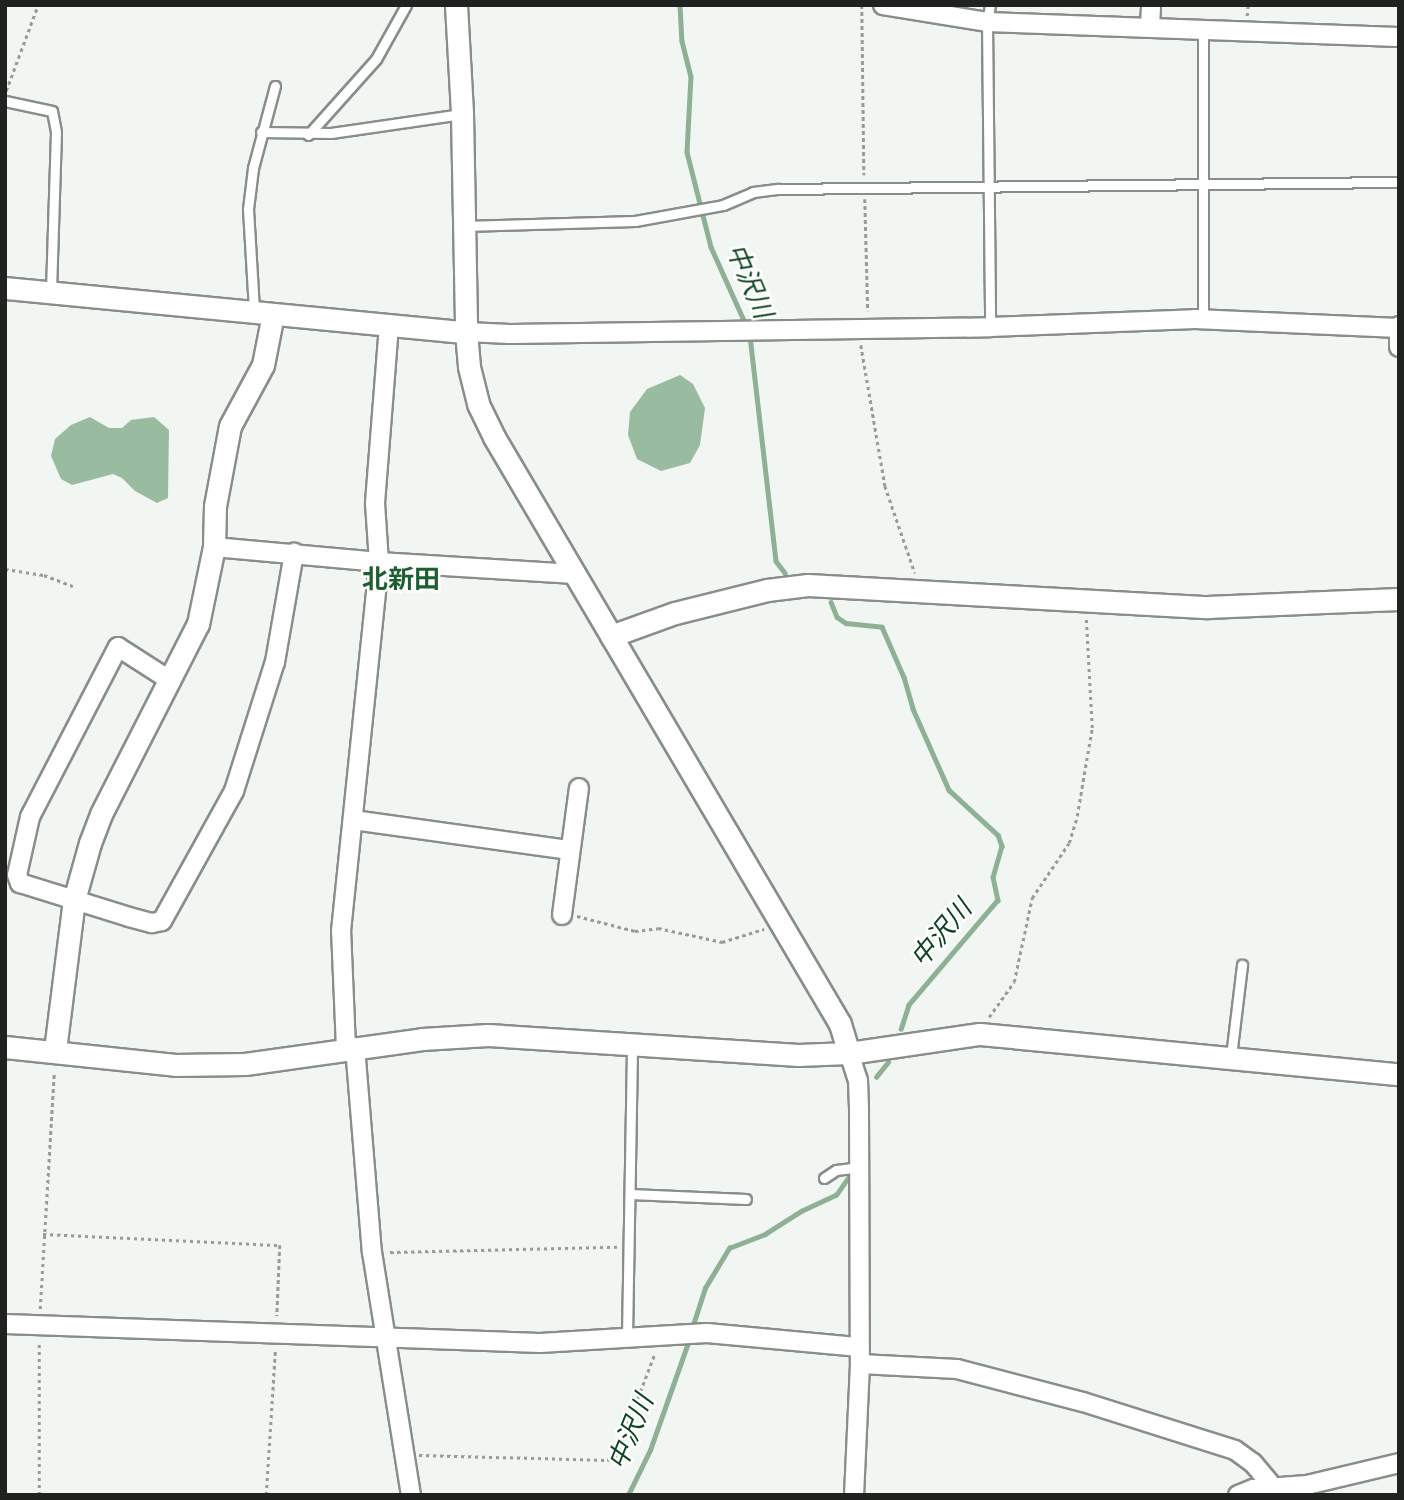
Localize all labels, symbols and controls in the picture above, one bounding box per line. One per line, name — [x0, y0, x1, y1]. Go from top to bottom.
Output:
water label: 中沢川 — [717, 240, 777, 324]
district label: 北新田 — [362, 566, 440, 598]
water label: 中沢川 — [906, 895, 980, 975]
water label: 中沢川 — [604, 1391, 662, 1475]

